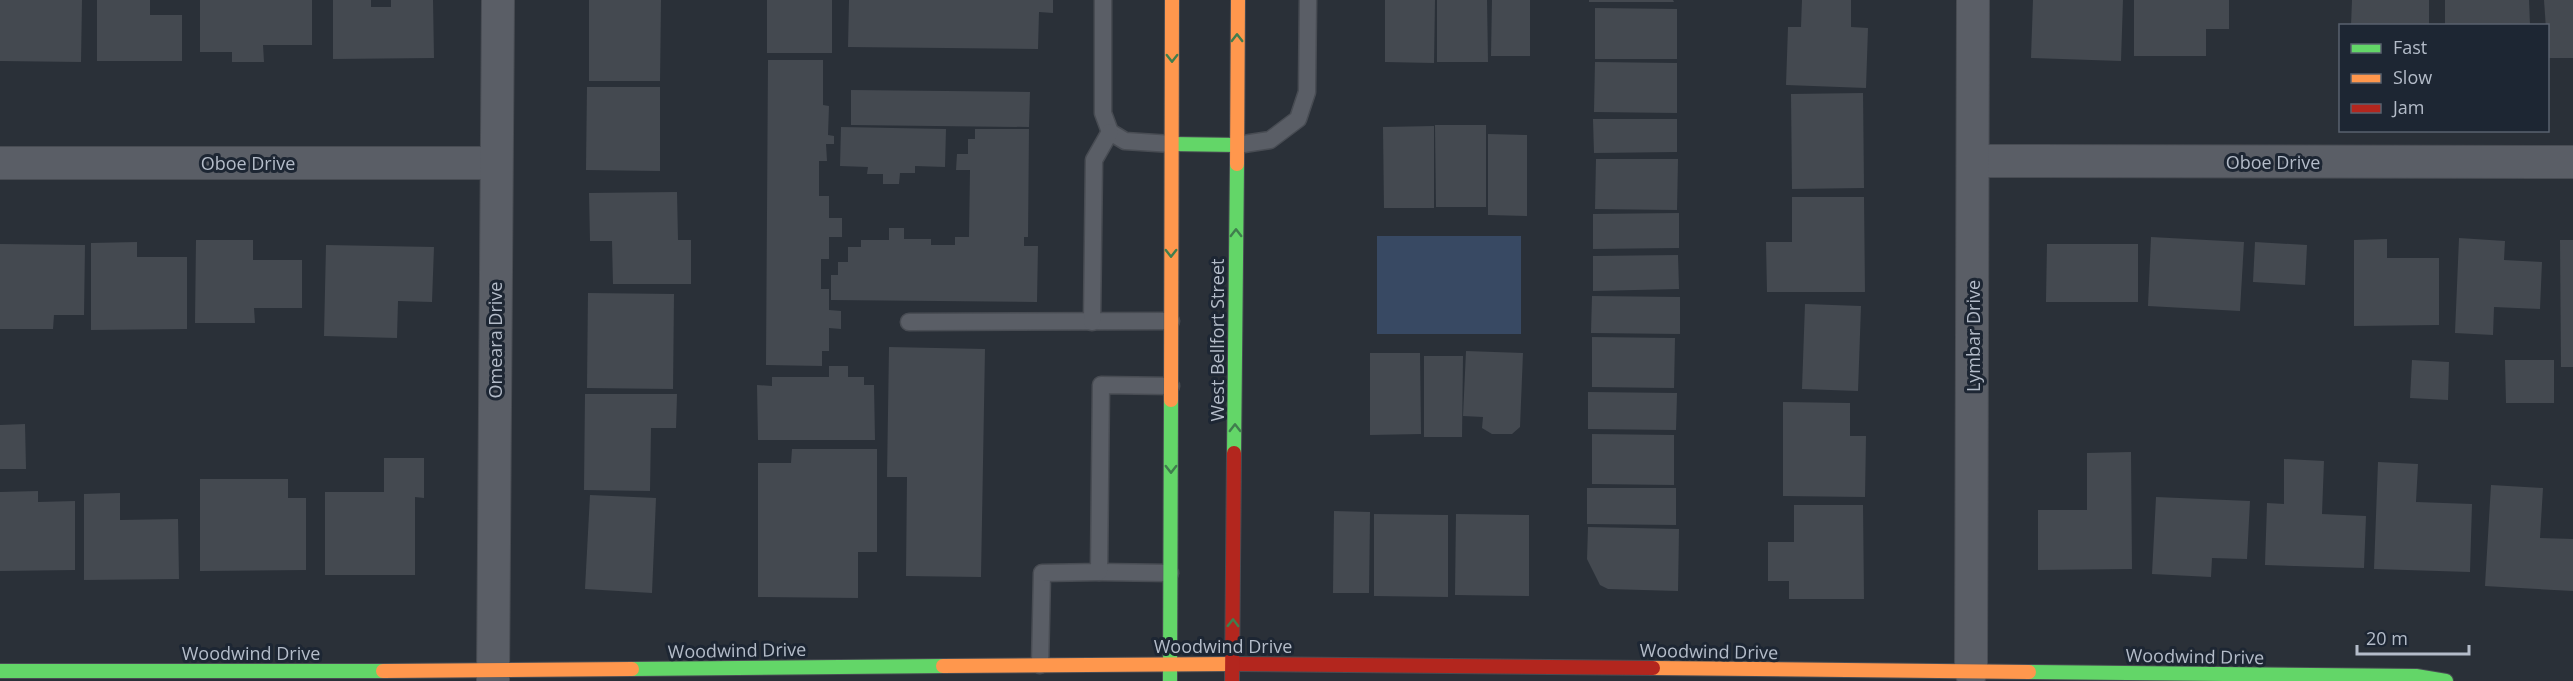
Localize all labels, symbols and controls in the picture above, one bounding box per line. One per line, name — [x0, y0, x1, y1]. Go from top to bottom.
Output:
legend — [2339, 24, 2549, 132]
one-way arrow — [1231, 33, 1243, 42]
text: Fast — [2393, 35, 2427, 59]
one-way arrow — [1166, 54, 1178, 63]
text: Slow — [2393, 65, 2432, 89]
text: Jam — [2391, 95, 2425, 119]
street label: Oboe Drive — [2226, 150, 2320, 174]
street label: Oboe Drive — [201, 151, 295, 175]
one-way arrow — [1230, 228, 1242, 237]
one-way arrow — [1165, 249, 1177, 258]
street label: West Bellfort Street — [1205, 259, 1229, 421]
street label: Lymbar Drive — [1961, 280, 1985, 392]
street label: Omeara Drive — [483, 282, 507, 398]
one-way arrow — [1229, 423, 1241, 432]
one-way arrow — [1165, 465, 1177, 474]
one-way arrow — [1227, 618, 1239, 627]
scale bar — [2357, 618, 2470, 656]
text: 20 m — [2366, 626, 2408, 650]
street label: Woodwind Drive — [1154, 634, 1292, 658]
street label: Woodwind Drive — [668, 637, 806, 663]
street label: Woodwind Drive — [1640, 638, 1778, 664]
street label: Woodwind Drive — [182, 641, 320, 665]
street label: Woodwind Drive — [2126, 643, 2264, 669]

